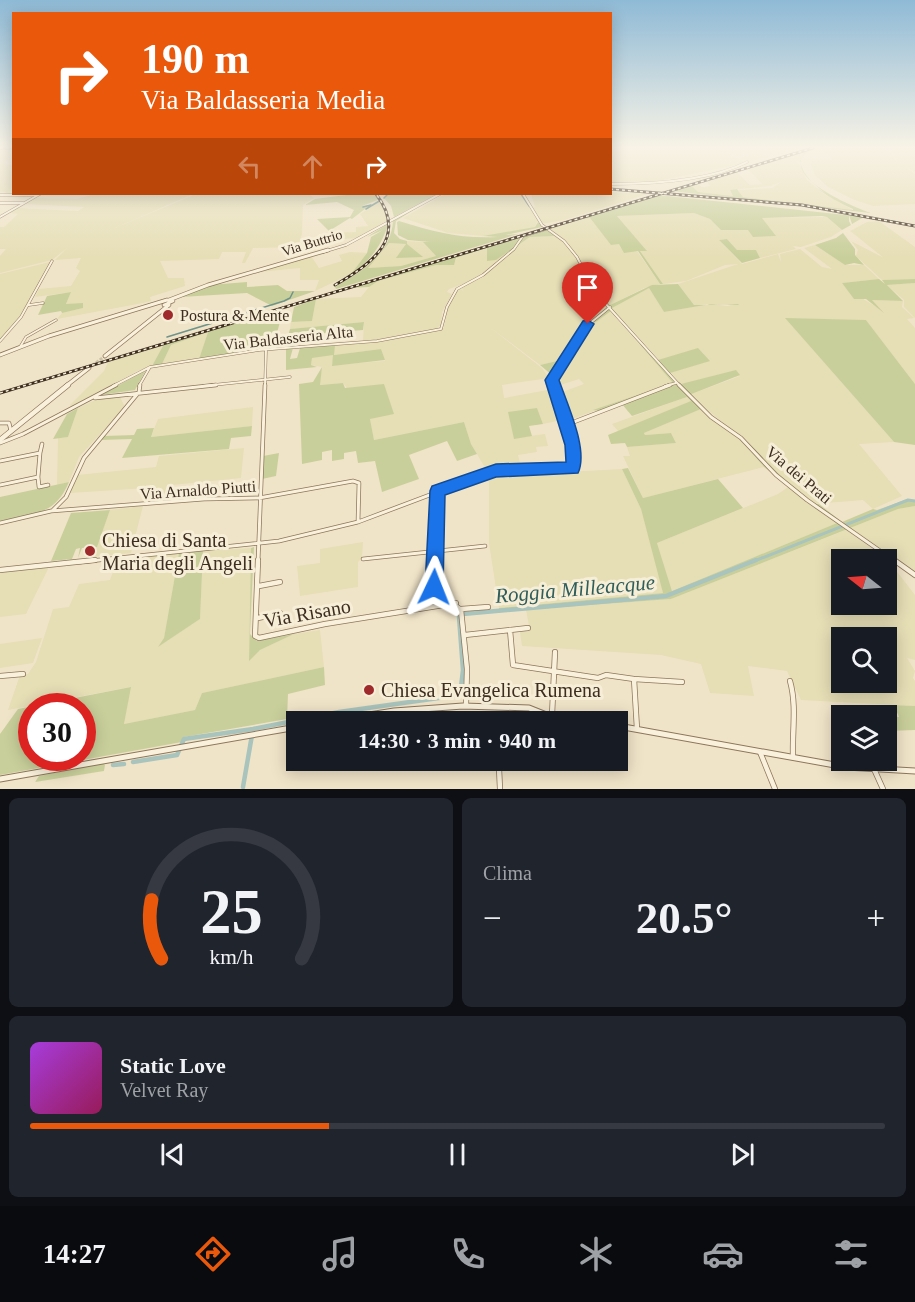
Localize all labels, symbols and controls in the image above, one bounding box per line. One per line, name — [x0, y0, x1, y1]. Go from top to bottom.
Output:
icon: right — [42, 36, 120, 114]
text: 190 m — [141, 36, 250, 82]
text: Via Baldasseria Media — [141, 85, 385, 115]
icon: left — [233, 150, 266, 183]
icon: ahead — [296, 150, 329, 183]
icon: right — [359, 150, 392, 183]
street label: Via Buttrio — [280, 227, 344, 259]
pin — [562, 262, 613, 324]
icon: arrive — [571, 271, 604, 304]
place label: Postura & Mente — [180, 307, 289, 324]
marker: Postura & Mente — [161, 308, 175, 322]
street label: Via Baldasseria Alta — [222, 323, 354, 353]
street label: Via dei Prati — [763, 443, 835, 508]
street label: Via Arnaldo Piutti — [139, 477, 257, 503]
place label: Chiesa di Santa Maria degli Angeli — [102, 529, 254, 575]
marker: Chiesa di Santa Maria degli Angeli — [83, 544, 97, 558]
north arrow — [831, 549, 897, 615]
map controls — [831, 549, 897, 771]
position arrow — [402, 555, 466, 619]
water label: Roggia Milleacque — [493, 570, 656, 608]
street label: Via Risano — [262, 595, 352, 631]
button: search — [831, 627, 897, 693]
place label: Chiesa Evangelica Rumena — [381, 679, 601, 702]
marker: Chiesa Evangelica Rumena — [362, 683, 376, 697]
speed limit sign: 30 — [18, 693, 96, 771]
button: layers — [831, 705, 897, 771]
text: 14:30 · 3 min · 940 m — [358, 728, 556, 753]
text: Clima — [483, 862, 532, 884]
text: 25 — [200, 877, 262, 946]
text: 20.5° — [636, 893, 732, 943]
text: − — [483, 900, 502, 936]
text: + — [866, 900, 885, 936]
text: km/h — [209, 946, 253, 970]
text: Static Love — [120, 1053, 226, 1078]
text: Velvet Ray — [120, 1079, 208, 1101]
icon: previous — [156, 1138, 189, 1171]
icon: pause — [441, 1138, 474, 1171]
icon: next — [726, 1138, 759, 1171]
icon: directions — [192, 1233, 234, 1275]
icon: music — [319, 1233, 361, 1275]
icon: phone — [447, 1233, 489, 1275]
icon: climate — [575, 1233, 617, 1275]
icon: car — [702, 1233, 744, 1275]
icon: filters — [830, 1233, 872, 1275]
text: 14:27 — [43, 1239, 106, 1269]

